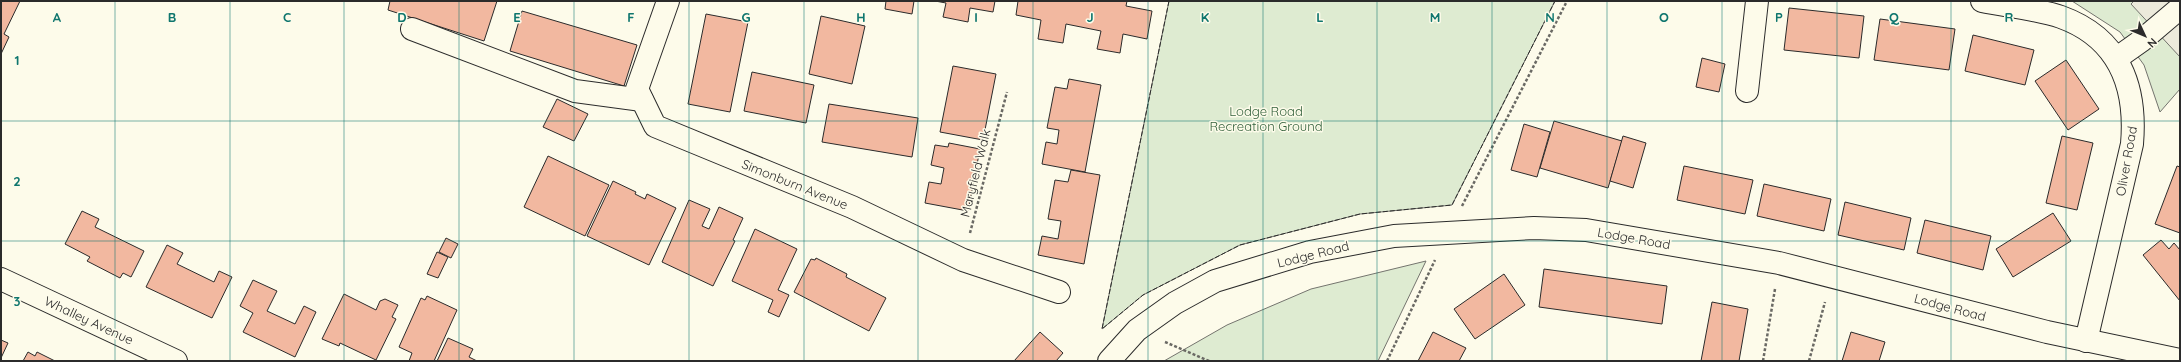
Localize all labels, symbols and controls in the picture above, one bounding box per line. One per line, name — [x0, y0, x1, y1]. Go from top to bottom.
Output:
text: A — [53, 9, 62, 25]
text: B — [168, 9, 176, 25]
text: C — [283, 9, 291, 25]
text: D — [397, 9, 407, 25]
text: E — [513, 9, 521, 25]
text: F — [627, 9, 635, 25]
text: G — [741, 9, 751, 25]
text: H — [856, 9, 866, 25]
text: I — [974, 9, 978, 25]
text: J — [1086, 9, 1094, 25]
text: K — [1201, 9, 1210, 25]
text: L — [1316, 9, 1324, 25]
text: M — [1430, 9, 1440, 25]
text: N — [1545, 9, 1555, 25]
text: O — [1659, 9, 1669, 25]
text: P — [1775, 9, 1783, 25]
text: Q — [1889, 9, 1900, 25]
text: R — [2005, 9, 2014, 25]
north arrow — [2125, 16, 2165, 56]
text: N — [2144, 35, 2160, 51]
text: 1 — [14, 52, 20, 68]
park label: Lodge Road Recreation Ground — [1209, 103, 1323, 134]
street label: Oliver Road — [2112, 125, 2140, 197]
street label: Maryfield Walk — [956, 127, 994, 219]
street label: Simonburn Avenue — [740, 155, 850, 213]
text: 2 — [13, 173, 21, 189]
street label: Lodge Road — [1596, 224, 1672, 252]
street label: Lodge Road — [1275, 237, 1351, 271]
street label: Lodge Road — [1912, 290, 1988, 324]
street label: Whalley Avenue — [42, 292, 136, 348]
text: 3 — [14, 293, 21, 309]

